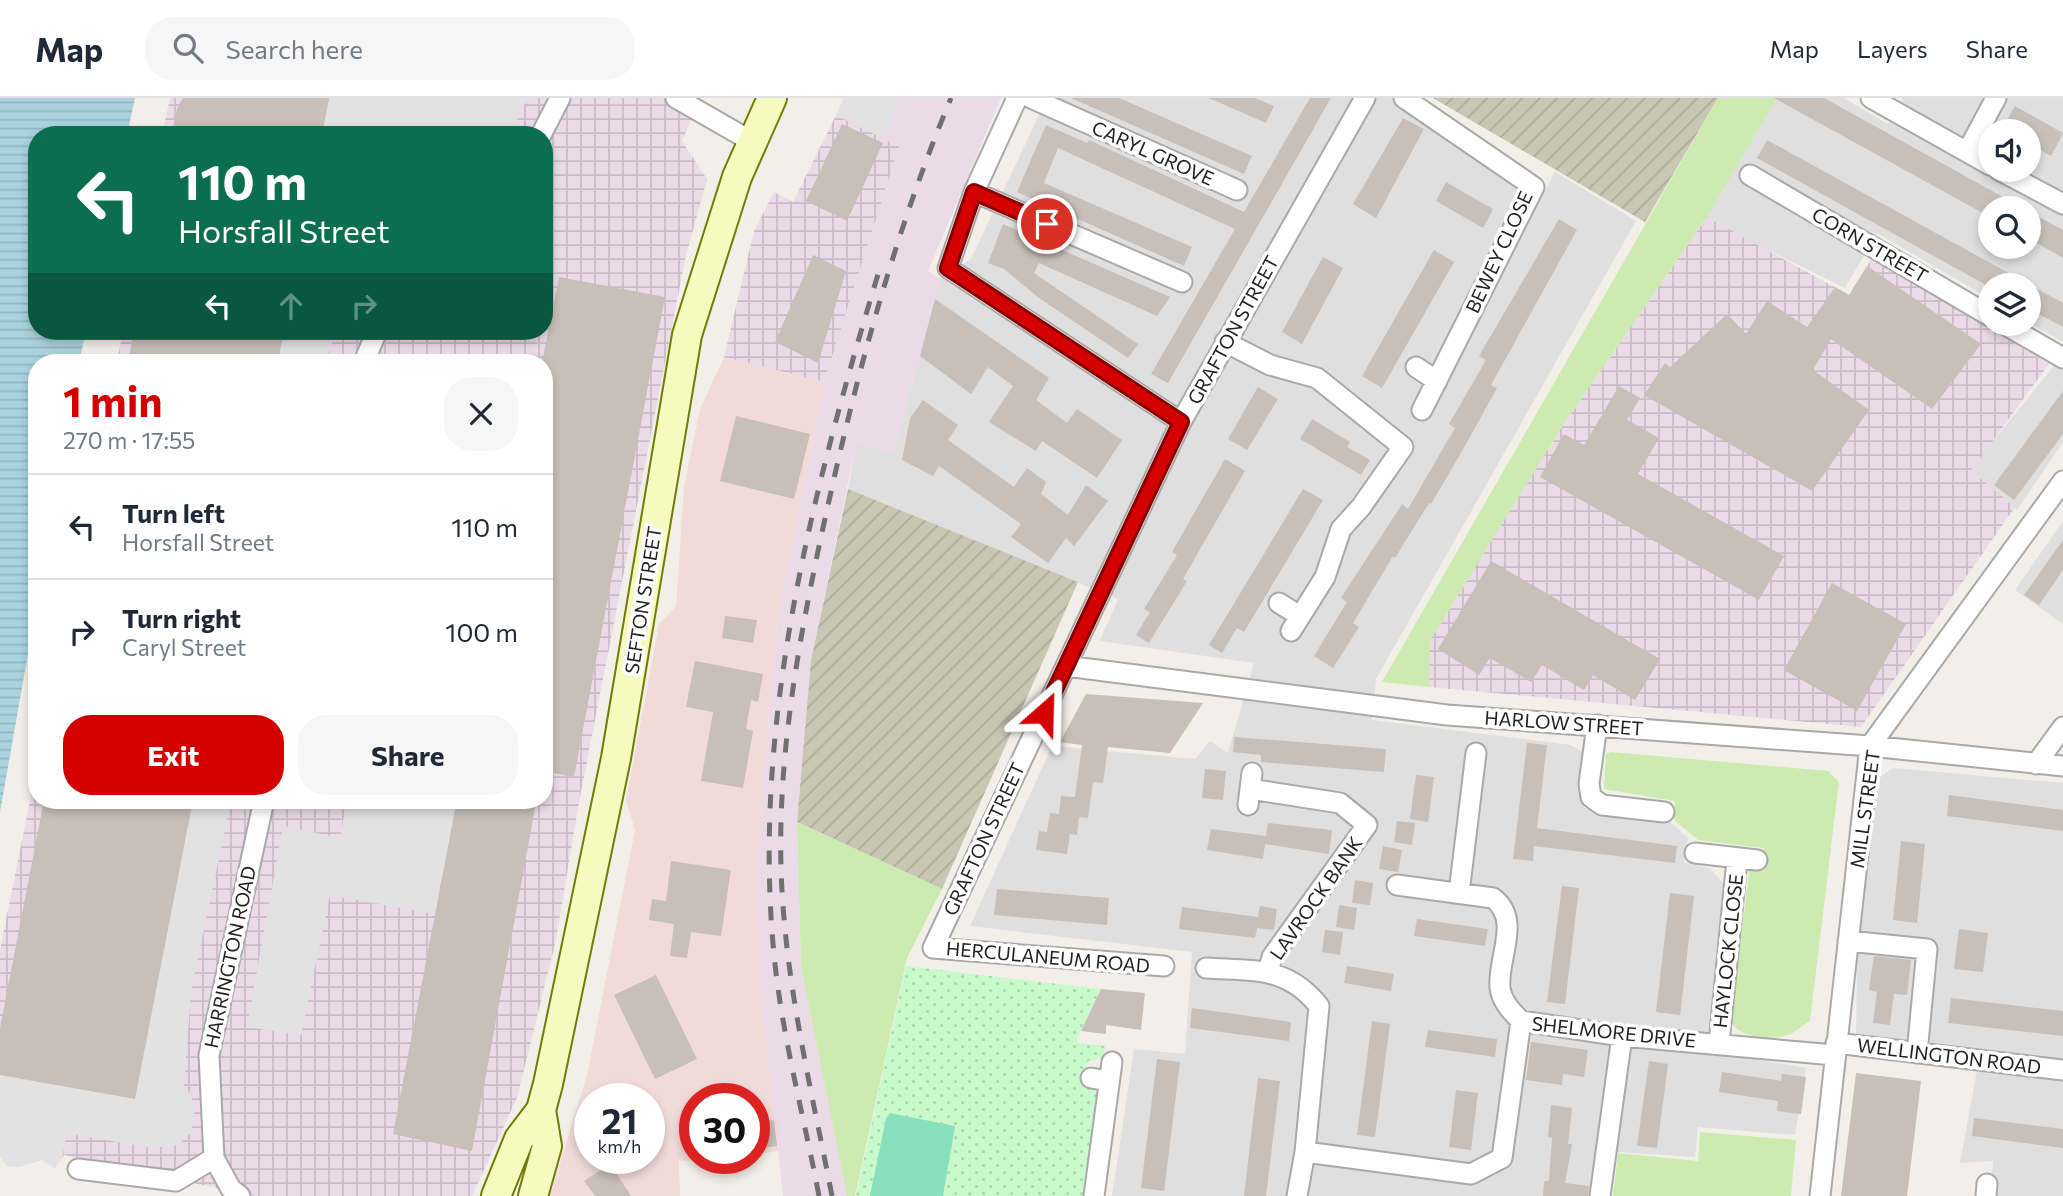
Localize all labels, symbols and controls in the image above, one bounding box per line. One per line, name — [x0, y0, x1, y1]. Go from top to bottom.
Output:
search box — [145, 17, 635, 80]
text: Map — [35, 28, 103, 69]
icon: search — [169, 29, 207, 67]
text: Search here — [225, 33, 363, 64]
text: Map — [1770, 34, 1819, 63]
text: Layers — [1857, 34, 1928, 63]
text: Share — [1966, 34, 2028, 63]
street label: CARYL GROVE — [1089, 115, 1218, 190]
map controls — [1978, 119, 2041, 336]
button: sound — [1978, 119, 2041, 182]
text: 110 m — [178, 150, 307, 210]
icon: left — [63, 154, 154, 245]
street label: BEWEY CLOSE — [1460, 187, 1537, 316]
pin — [1017, 194, 1077, 254]
button: search — [1978, 196, 2041, 259]
street label: CORN STREET — [1808, 202, 1932, 287]
icon: arrive — [1028, 205, 1066, 243]
text: Horsfall Street — [178, 210, 390, 250]
street label: GRAFTON STREET — [1182, 251, 1283, 408]
button: layers — [1978, 273, 2041, 336]
icon: left — [199, 287, 237, 325]
icon: ahead — [272, 287, 310, 325]
icon: right — [345, 287, 383, 325]
text: 1 min — [63, 374, 163, 426]
button: close — [444, 377, 518, 451]
text: 270 m · 17:55 — [63, 426, 195, 454]
text: Turn left — [122, 497, 225, 528]
icon: left — [63, 508, 101, 546]
text: 110 m — [451, 511, 518, 542]
street label: SEFTON STREET — [619, 525, 666, 675]
text: Horsfall Street — [122, 528, 274, 556]
text: Turn right — [122, 602, 241, 633]
icon: right — [63, 613, 101, 651]
text: 100 m — [445, 616, 518, 647]
text: Caryl Street — [122, 633, 246, 661]
position arrow — [1007, 676, 1081, 750]
street label: HARLOW STREET — [1484, 705, 1644, 740]
button: Exit — [63, 715, 284, 795]
button: Share — [298, 715, 518, 795]
street label: MILL STREET — [1845, 748, 1884, 870]
street label: GRAFTON STREET — [938, 759, 1029, 919]
street label: LAVROCK BANK — [1264, 831, 1367, 964]
street label: HARRINGTON ROAD — [199, 864, 260, 1050]
street label: HAYLOCK CLOSE — [1708, 873, 1747, 1029]
street label: HERCULANEUM ROAD — [945, 936, 1151, 977]
street label: SHELMORE DRIVE — [1531, 1011, 1697, 1052]
street label: WELLINGTON ROAD — [1856, 1033, 2042, 1078]
speed limit sign: 30 — [679, 1083, 770, 1174]
text: 21 — [602, 1098, 637, 1141]
text: km/h — [598, 1135, 641, 1157]

